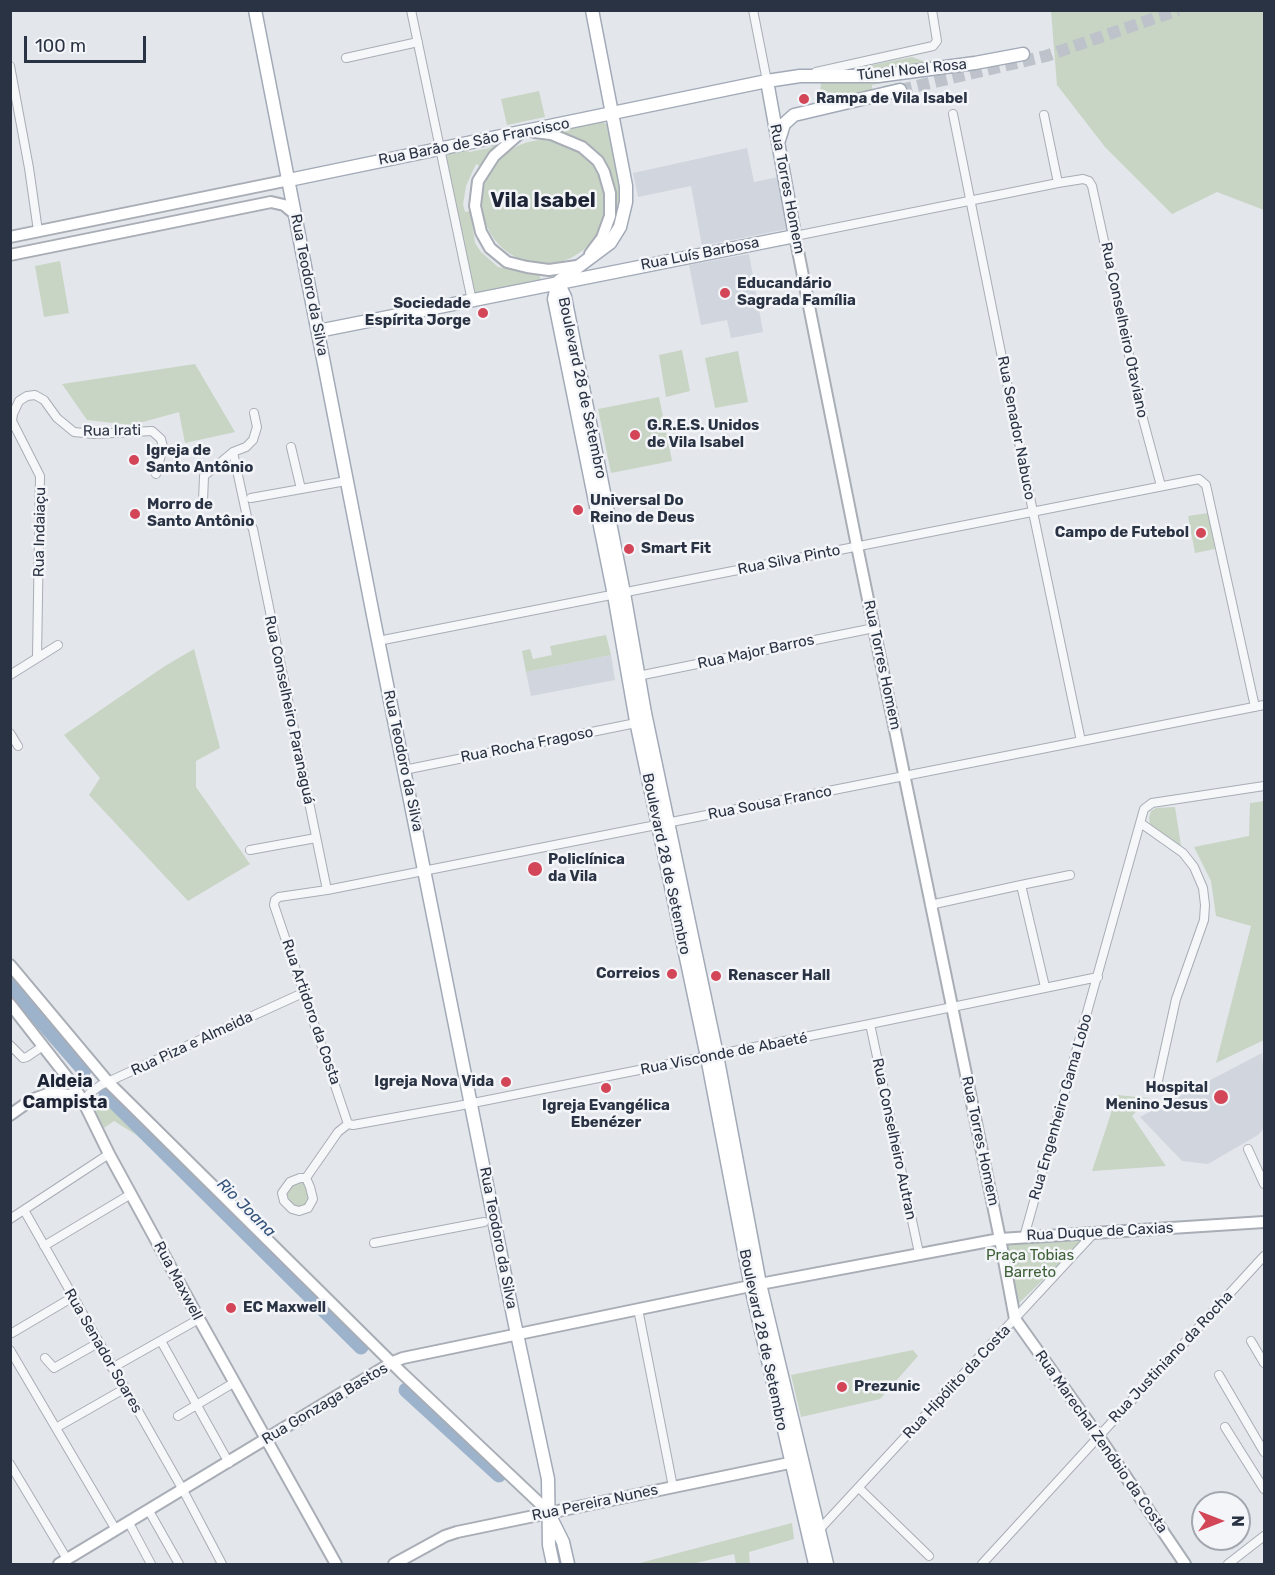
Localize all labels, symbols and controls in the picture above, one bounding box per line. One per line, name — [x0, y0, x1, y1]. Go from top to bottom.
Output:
scale bar — [27, 24, 148, 62]
text: 100 m — [35, 35, 86, 57]
street label: Túnel Noel Rosa — [856, 55, 968, 85]
place label: Rampa de Vila Isabel — [816, 90, 968, 108]
marker: Rampa de Vila Isabel — [797, 92, 811, 106]
street label: Rua Barão de São Francisco — [377, 115, 571, 169]
street label: Rua Torres Homem — [766, 122, 808, 256]
district label: Vila Isabel — [490, 188, 596, 214]
street label: Rua Teodoro da Silva — [286, 213, 332, 357]
street label: Rua Luís Barbosa — [639, 234, 761, 274]
street label: Rua Conselheiro Otaviano — [1097, 240, 1151, 420]
place label: Educandário Sagrada Família — [737, 275, 856, 310]
marker: Educandário Sagrada Família — [718, 286, 732, 300]
place label: Sociedade Espírita Jorge — [365, 295, 471, 330]
street label: Boulevard 28 de Setembro — [554, 296, 610, 480]
marker: Sociedade Espírita Jorge — [476, 306, 490, 320]
street label: Rua Senador Nabuco — [993, 354, 1039, 502]
place label: G.R.E.S. Unidos de Vila Isabel — [647, 417, 759, 452]
street label: Rua Irati — [83, 421, 141, 441]
marker: G.R.E.S. Unidos de Vila Isabel — [628, 428, 642, 442]
place label: Igreja de Santo Antônio — [146, 442, 253, 477]
marker: Igreja de Santo Antônio — [127, 453, 141, 467]
street label: Rua Indaiaçu — [30, 487, 50, 577]
place label: Universal Do Reino de Deus — [590, 492, 695, 527]
place label: Morro de Santo Antônio — [147, 496, 254, 531]
marker: Universal Do Reino de Deus — [571, 503, 585, 517]
marker: Morro de Santo Antônio — [128, 507, 142, 521]
place label: Campo de Futebol — [1055, 524, 1189, 542]
marker: Campo de Futebol — [1194, 526, 1208, 540]
place label: Smart Fit — [641, 540, 711, 558]
street label: Rua Silva Pinto — [736, 541, 842, 579]
marker: Smart Fit — [622, 542, 636, 556]
street label: Rua Torres Homem — [859, 599, 905, 731]
street label: Rua Conselheiro Paranaguá — [260, 614, 318, 806]
street label: Rua Major Barros — [696, 631, 816, 673]
street label: Rua Teodoro da Silva — [379, 689, 427, 833]
street label: Rua Rocha Fragoso — [459, 723, 595, 767]
street label: Boulevard 28 de Setembro — [638, 772, 694, 956]
street label: Rua Sousa Franco — [707, 782, 833, 824]
place label: Policlínica da Vila — [548, 851, 625, 886]
marker: Policlínica da Vila — [526, 860, 544, 878]
street label: Rua Artidoro da Costa — [278, 937, 344, 1087]
place label: Correios — [596, 965, 660, 983]
marker: Correios — [665, 967, 679, 981]
place label: Renascer Hall — [728, 967, 830, 985]
marker: Renascer Hall — [709, 969, 723, 983]
street label: Rua Piza e Almeida — [128, 1008, 256, 1080]
street label: Rua Engenheiro Gama Lobo — [1026, 1012, 1096, 1202]
street label: Rua Visconde de Abaeté — [639, 1029, 809, 1079]
street label: Rua Conselheiro Autran — [868, 1056, 920, 1222]
district label: Aldeia Campista — [22, 1071, 108, 1114]
place label: Igreja Nova Vida — [374, 1073, 494, 1091]
marker: Igreja Nova Vida — [499, 1075, 513, 1089]
street label: Rua Torres Homem — [957, 1075, 1003, 1207]
place label: Hospital Menino Jesus — [1106, 1079, 1208, 1114]
marker: Igreja Evangélica Ebenézer — [599, 1081, 613, 1095]
marker: Hospital Menino Jesus — [1212, 1088, 1230, 1106]
place label: Igreja Evangélica Ebenézer — [542, 1097, 670, 1132]
street label: Rua Teodoro da Silva — [475, 1166, 521, 1310]
water label: Rio Joana — [213, 1175, 279, 1241]
street label: Rua Duque de Caxias — [1026, 1219, 1174, 1245]
street label: Rua Maxwell — [150, 1239, 206, 1323]
park label: Praça Tobias Barreto — [986, 1247, 1074, 1282]
street label: Boulevard 28 de Setembro — [735, 1248, 791, 1432]
street label: Rua Senador Soares — [60, 1286, 146, 1416]
street label: Rua Justiniano da Rocha — [1105, 1287, 1237, 1427]
place label: EC Maxwell — [243, 1299, 326, 1317]
marker: EC Maxwell — [224, 1301, 238, 1315]
street label: Rua Hipólito da Costa — [899, 1321, 1015, 1443]
street label: Rua Marechal Zenóbio da Costa — [1031, 1347, 1171, 1537]
street label: Rua Gonzaga Bastos — [259, 1359, 391, 1449]
place label: Prezunic — [854, 1378, 920, 1396]
marker: Prezunic — [835, 1380, 849, 1394]
street label: Rua Pereira Nunes — [530, 1481, 660, 1525]
north arrow — [1191, 1491, 1251, 1551]
text: N — [1228, 1515, 1247, 1527]

